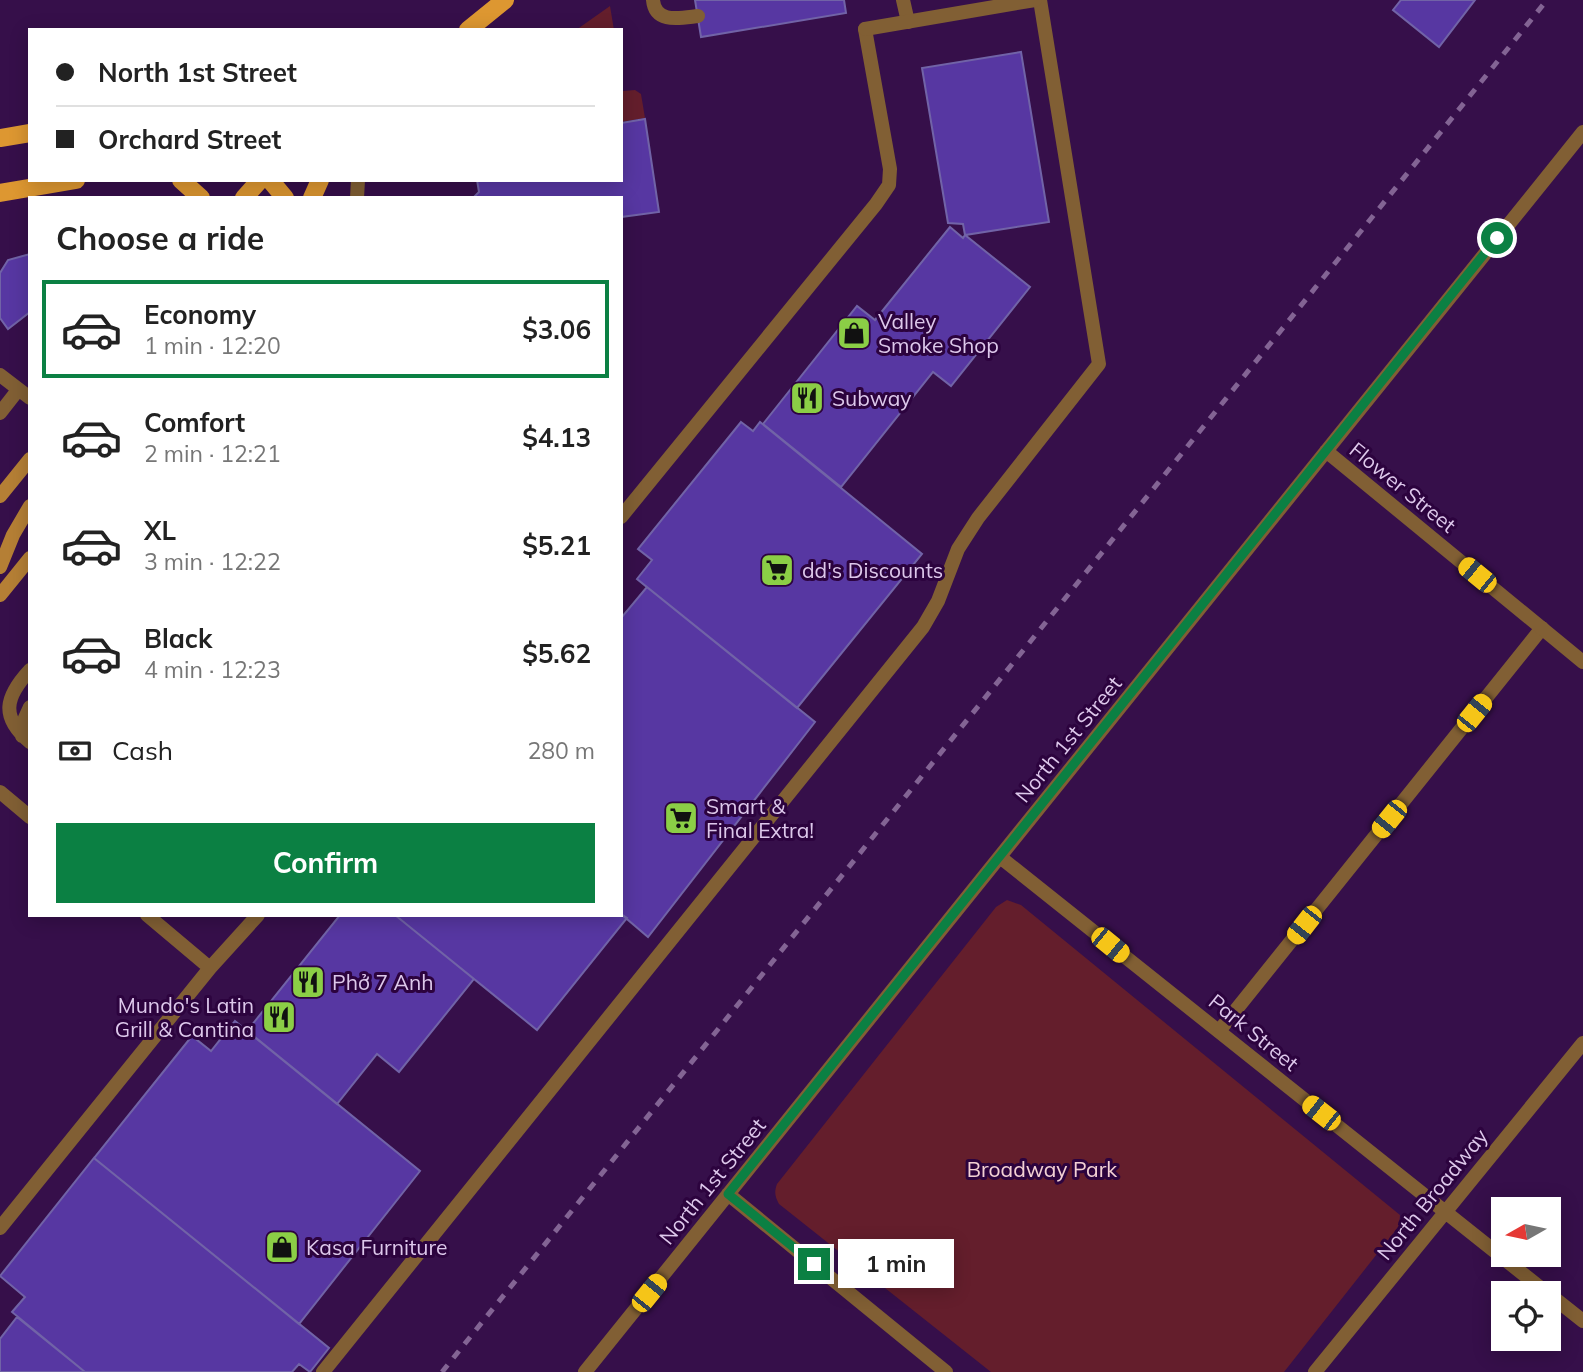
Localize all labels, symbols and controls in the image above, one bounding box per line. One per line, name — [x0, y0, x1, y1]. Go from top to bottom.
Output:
text: North 1st Street — [98, 56, 297, 89]
text: Orchard Street — [98, 123, 281, 156]
text: Choose a ride — [56, 218, 264, 258]
route start — [1481, 222, 1513, 254]
icon: car — [60, 298, 123, 361]
text: Economy — [144, 298, 256, 331]
place label: Valley Smoke Shop — [878, 308, 999, 358]
text: $3.06 — [522, 313, 591, 346]
shop icon: Valley Smoke Shop — [835, 314, 873, 352]
text: 1 min · 12:20 — [144, 331, 281, 360]
restaurant icon: Subway — [788, 379, 826, 417]
place label: Subway — [832, 385, 911, 411]
icon: car — [60, 406, 123, 469]
text: Comfort — [144, 406, 245, 439]
text: $4.13 — [522, 421, 591, 454]
street label: Flower Street — [1345, 436, 1461, 538]
text: 2 min · 12:21 — [144, 439, 281, 468]
icon: car — [60, 514, 123, 577]
text: XL — [144, 514, 176, 547]
text: $5.21 — [522, 529, 591, 562]
text: 3 min · 12:22 — [144, 547, 281, 576]
supermarket icon: dd's Discounts — [758, 551, 796, 589]
car — [1455, 554, 1500, 596]
place label: dd's Discounts — [802, 557, 943, 583]
icon: car — [60, 622, 123, 685]
text: Black — [144, 622, 212, 655]
text: $5.62 — [522, 637, 591, 670]
text: 4 min · 12:23 — [144, 655, 281, 684]
street label: North 1st Street — [1009, 671, 1127, 807]
car — [1453, 690, 1496, 736]
icon: cash — [56, 732, 94, 770]
text: Cash — [112, 734, 173, 767]
text: 280 m — [527, 736, 595, 765]
place label: Smart & Final Extra! — [706, 793, 814, 843]
car — [1368, 796, 1411, 842]
supermarket icon: Smart & Final Extra! — [662, 799, 700, 837]
button: Confirm — [56, 823, 595, 903]
car — [1283, 902, 1326, 948]
car — [1088, 924, 1133, 966]
restaurant icon: Phở 7 Anh — [289, 963, 327, 1001]
place label: Phở 7 Anh — [332, 969, 434, 995]
street label: Park Street — [1204, 988, 1304, 1076]
place label: Mundo's Latin Grill & Cantina — [115, 992, 254, 1042]
restaurant icon: Mundo's Latin Grill & Cantina — [260, 998, 298, 1036]
car — [1298, 1092, 1345, 1134]
street label: North 1st Street — [653, 1113, 771, 1249]
street label: North Broadway — [1371, 1123, 1493, 1265]
park label: Broadway Park — [967, 1156, 1117, 1182]
north arrow — [1491, 1197, 1561, 1267]
map controls — [1491, 1197, 1561, 1351]
shop icon: Kasa Furniture — [263, 1228, 301, 1266]
place label: Kasa Furniture — [306, 1234, 447, 1260]
callout: 1 min — [838, 1240, 954, 1288]
route end — [798, 1248, 830, 1280]
text: 1 min — [866, 1249, 926, 1278]
car — [628, 1270, 671, 1316]
button: locate — [1491, 1281, 1561, 1351]

